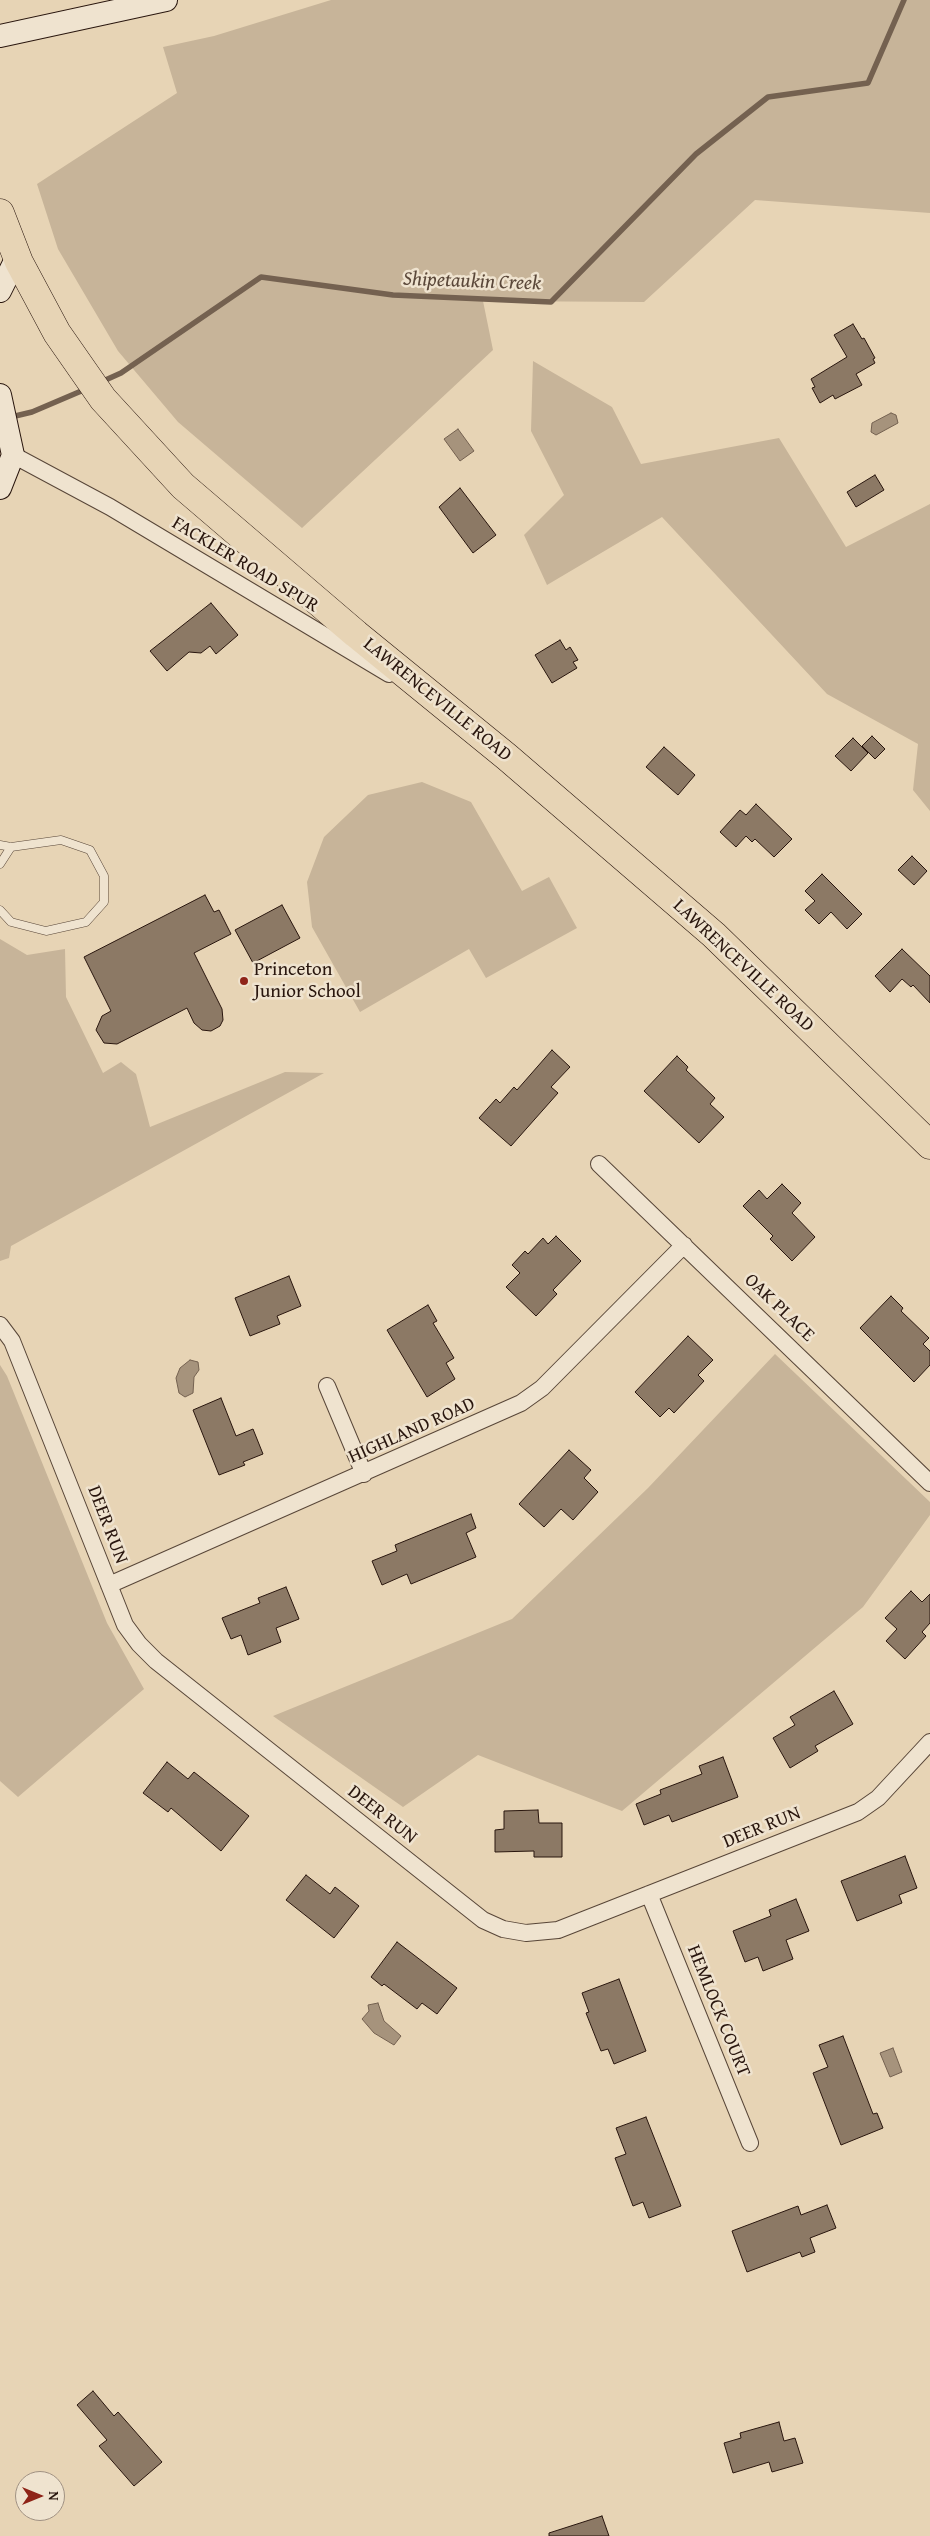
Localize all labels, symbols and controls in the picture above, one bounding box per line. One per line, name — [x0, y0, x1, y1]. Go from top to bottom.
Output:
water label: Shipetaukin Creek — [403, 268, 541, 296]
street label: FACKLER ROAD SPUR — [168, 512, 322, 618]
street label: LAWRENCEVILLE ROAD — [358, 633, 516, 767]
street label: LAWRENCEVILLE ROAD — [668, 895, 818, 1037]
place label: Princeton Junior School — [254, 959, 361, 1003]
marker: Princeton Junior School — [238, 975, 250, 987]
street label: OAK PLACE — [739, 1269, 819, 1347]
street label: HIGHLAND ROAD — [345, 1393, 479, 1469]
street label: DEER RUN — [82, 1483, 132, 1567]
street label: DEER RUN — [343, 1781, 421, 1849]
street label: DEER RUN — [720, 1802, 804, 1854]
street label: HEMLOCK COURT — [681, 1942, 755, 2080]
north arrow — [15, 2471, 65, 2521]
text: N — [44, 2491, 64, 2501]

